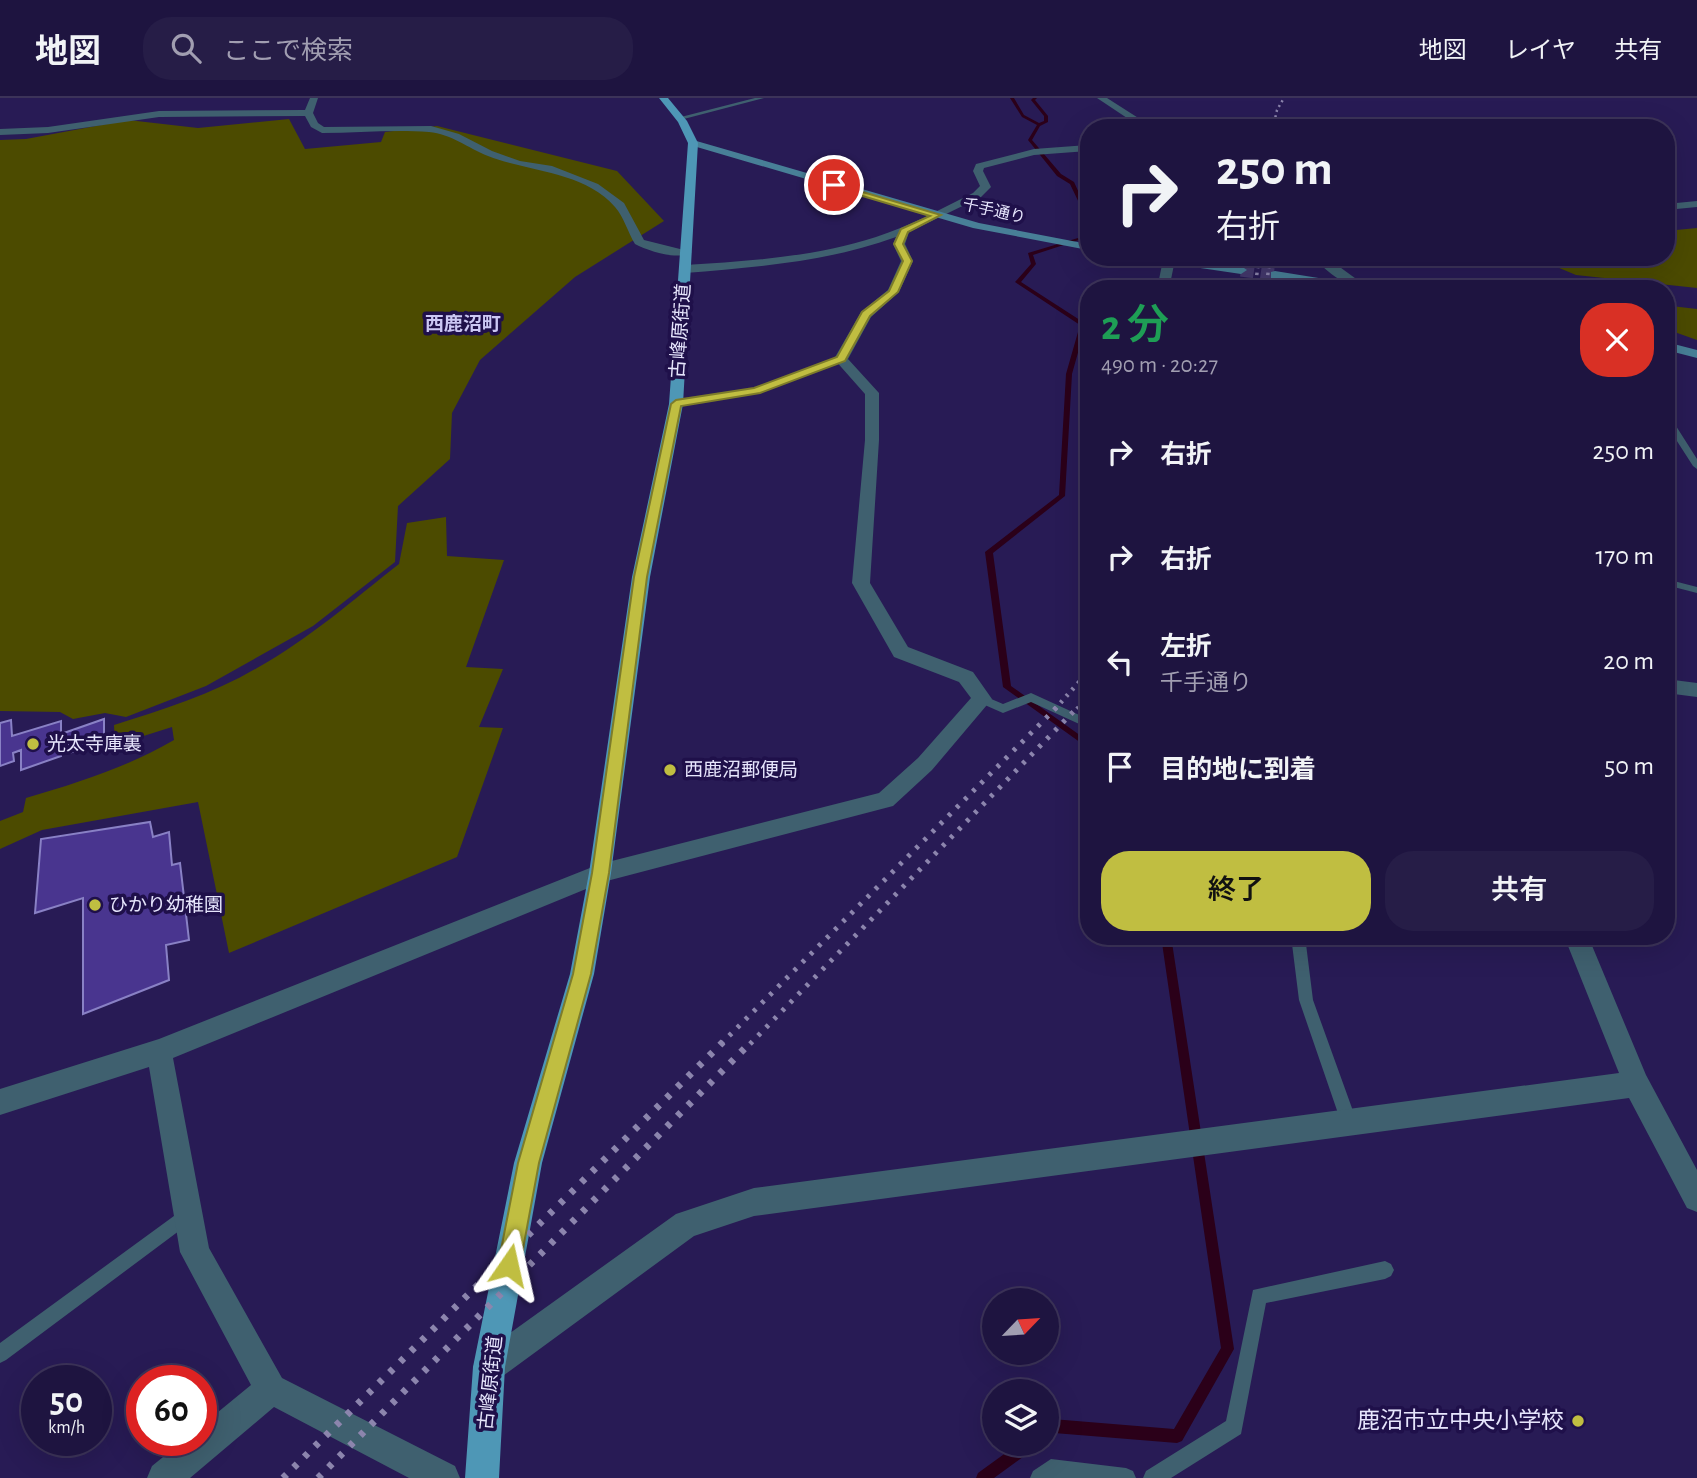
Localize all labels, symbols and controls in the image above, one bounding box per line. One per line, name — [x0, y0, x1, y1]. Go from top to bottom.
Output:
search box — [143, 17, 633, 80]
icon: search — [167, 29, 205, 67]
text: 地図 — [35, 36, 101, 69]
text: ここで検索 — [223, 38, 353, 64]
text: 地図 — [1419, 39, 1467, 63]
text: レイヤ — [1505, 39, 1576, 63]
text: 共有 — [1614, 39, 1662, 63]
text: 250 m — [1216, 145, 1333, 194]
icon: right — [1101, 147, 1192, 238]
pin — [804, 155, 864, 215]
icon: arrive — [815, 166, 853, 204]
street label: 千手通り — [961, 195, 1027, 226]
text: 右折 — [1216, 211, 1280, 243]
street label: 古峰原街道 — [667, 283, 694, 379]
button: close — [1580, 303, 1654, 377]
text: 2 分 — [1101, 305, 1169, 347]
district label: 西鹿沼町 — [425, 314, 501, 334]
text: 490 m · 20:27 — [1101, 354, 1218, 377]
icon: right — [1101, 433, 1139, 471]
text: 250 m — [1592, 438, 1654, 464]
text: 右折 — [1160, 442, 1212, 468]
icon: right — [1101, 538, 1139, 576]
text: 170 m — [1595, 543, 1654, 569]
text: 右折 — [1160, 547, 1212, 573]
text: 左折 — [1160, 634, 1212, 660]
icon: left — [1101, 643, 1139, 681]
text: 20 m — [1603, 648, 1654, 674]
text: 千手通り — [1160, 672, 1252, 695]
place label: 光太寺庫裏 — [47, 733, 142, 754]
marker: 光太寺庫裏 — [25, 736, 41, 752]
icon: arrive — [1101, 748, 1139, 786]
text: 50 m — [1604, 753, 1654, 779]
text: 目的地に到着 — [1160, 757, 1316, 783]
place label: 西鹿沼郵便局 — [684, 759, 798, 780]
marker: 西鹿沼郵便局 — [662, 762, 678, 778]
button: 終了 — [1101, 851, 1371, 931]
button: 共有 — [1385, 851, 1654, 931]
place label: ひかり幼稚園 — [109, 895, 223, 915]
marker: ひかり幼稚園 — [87, 897, 103, 913]
position arrow — [472, 1228, 546, 1302]
north arrow — [982, 1288, 1059, 1365]
map controls — [982, 1288, 1059, 1456]
street label: 古峰原街道 — [476, 1335, 505, 1431]
speed limit sign: 60 — [126, 1365, 217, 1456]
button: layers — [982, 1379, 1059, 1456]
text: 50 — [50, 1384, 83, 1419]
place label: 鹿沼市立中央小学校 — [1357, 1408, 1564, 1433]
marker: 鹿沼市立中央小学校 — [1570, 1413, 1586, 1429]
text: km/h — [48, 1419, 85, 1437]

